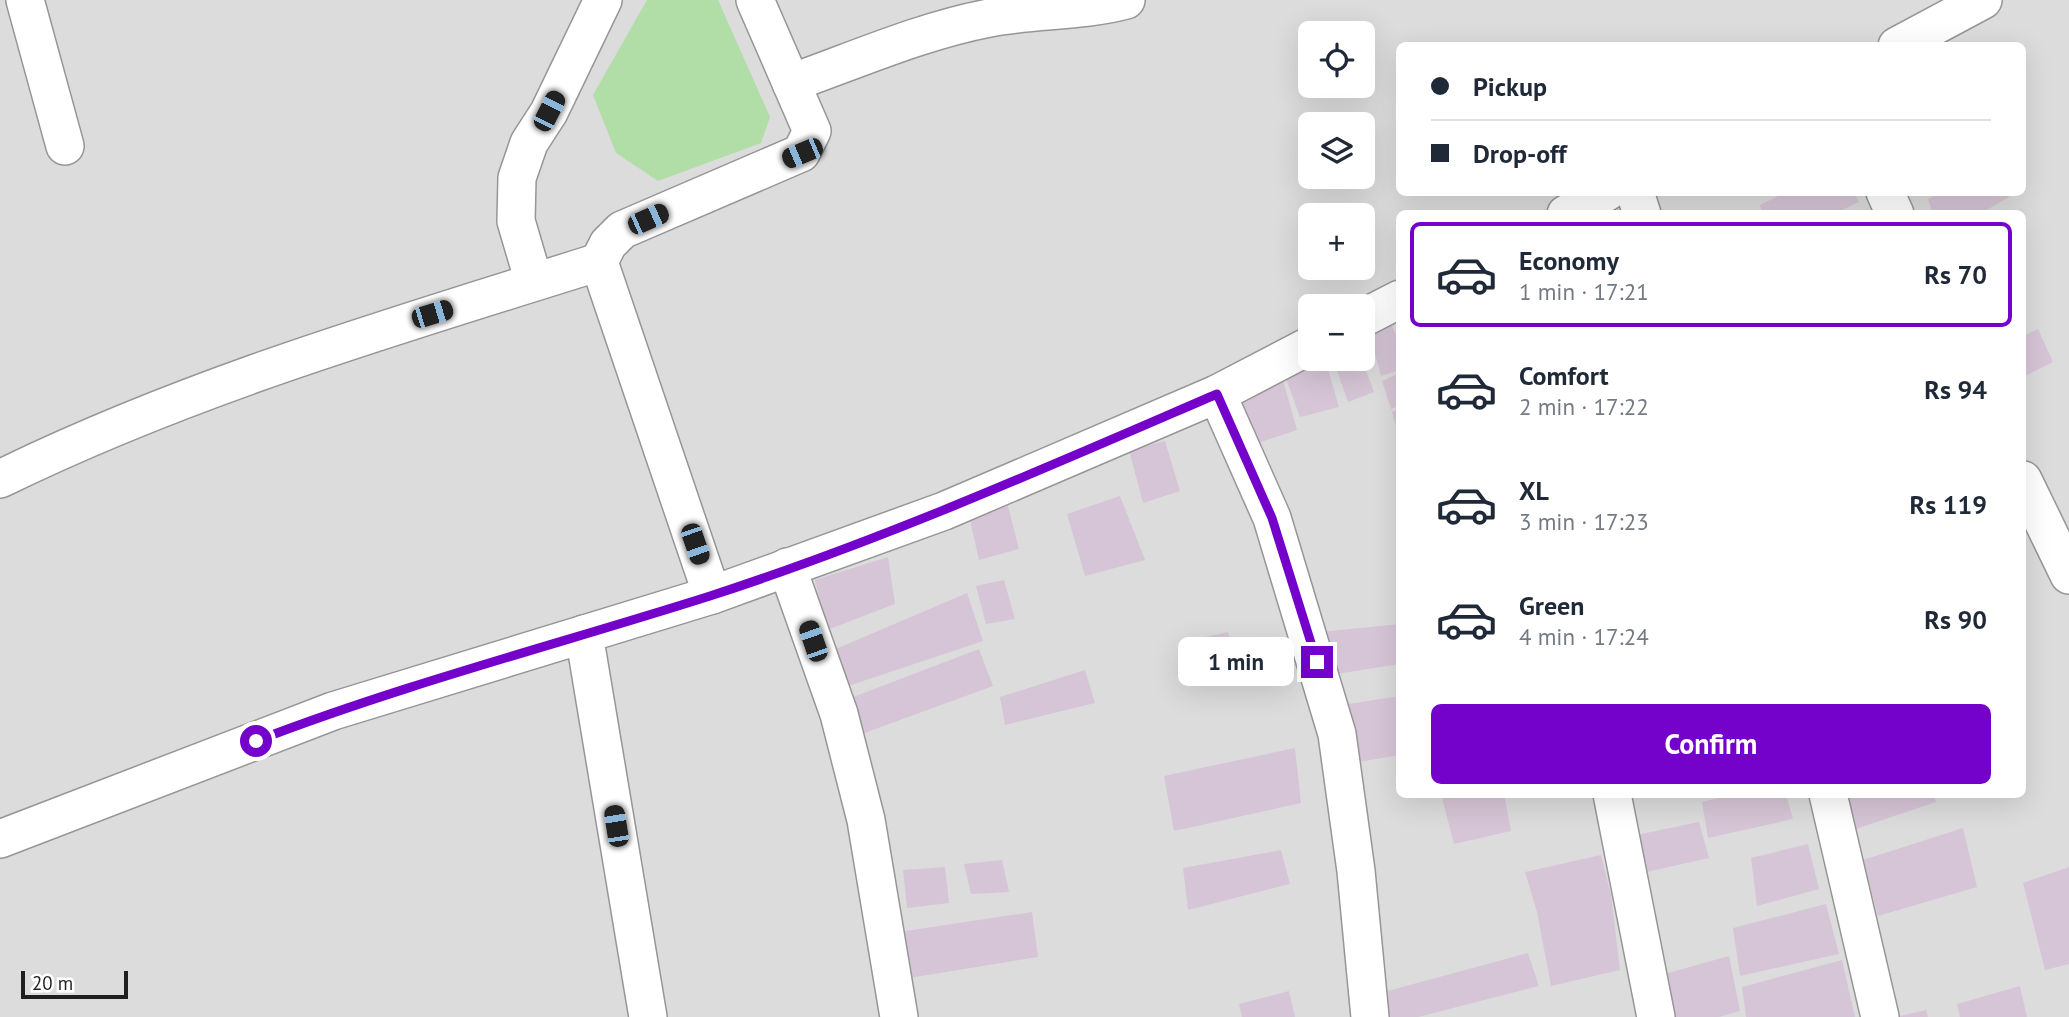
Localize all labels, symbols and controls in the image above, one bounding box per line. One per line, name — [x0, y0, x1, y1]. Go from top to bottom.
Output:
map controls — [1298, 21, 1375, 371]
button: locate — [1298, 21, 1375, 98]
text: Pickup — [1473, 70, 1547, 103]
car — [531, 88, 568, 134]
button: layers — [1298, 112, 1375, 189]
car — [779, 135, 826, 171]
text: Drop-off — [1473, 137, 1567, 170]
car — [625, 201, 672, 237]
button: + — [1298, 203, 1375, 280]
icon: car — [1435, 243, 1498, 306]
text: Economy — [1519, 244, 1619, 277]
text: Rs 70 — [1924, 258, 1987, 291]
text: 1 min · 17:21 — [1519, 277, 1649, 306]
button: − — [1298, 294, 1375, 371]
car — [409, 298, 456, 330]
icon: car — [1435, 358, 1498, 421]
text: Comfort — [1519, 359, 1609, 392]
text: Rs 94 — [1924, 373, 1987, 406]
text: 2 min · 17:22 — [1519, 392, 1649, 421]
icon: car — [1435, 473, 1498, 536]
text: XL — [1519, 474, 1549, 507]
text: Rs 119 — [1910, 488, 1987, 521]
text: 3 min · 17:23 — [1519, 507, 1649, 536]
car — [679, 521, 712, 567]
icon: car — [1435, 588, 1498, 651]
text: Green — [1519, 589, 1584, 622]
text: Rs 90 — [1924, 603, 1987, 636]
car — [797, 618, 830, 664]
text: 4 min · 17:24 — [1519, 622, 1649, 651]
callout: 1 min — [1177, 638, 1292, 686]
route end — [1301, 646, 1333, 678]
text: 1 min — [1208, 647, 1264, 676]
button: Confirm — [1431, 704, 1991, 784]
route start — [240, 725, 272, 757]
car — [603, 804, 630, 848]
scale bar — [21, 968, 128, 1000]
text: 20 m — [32, 971, 73, 995]

